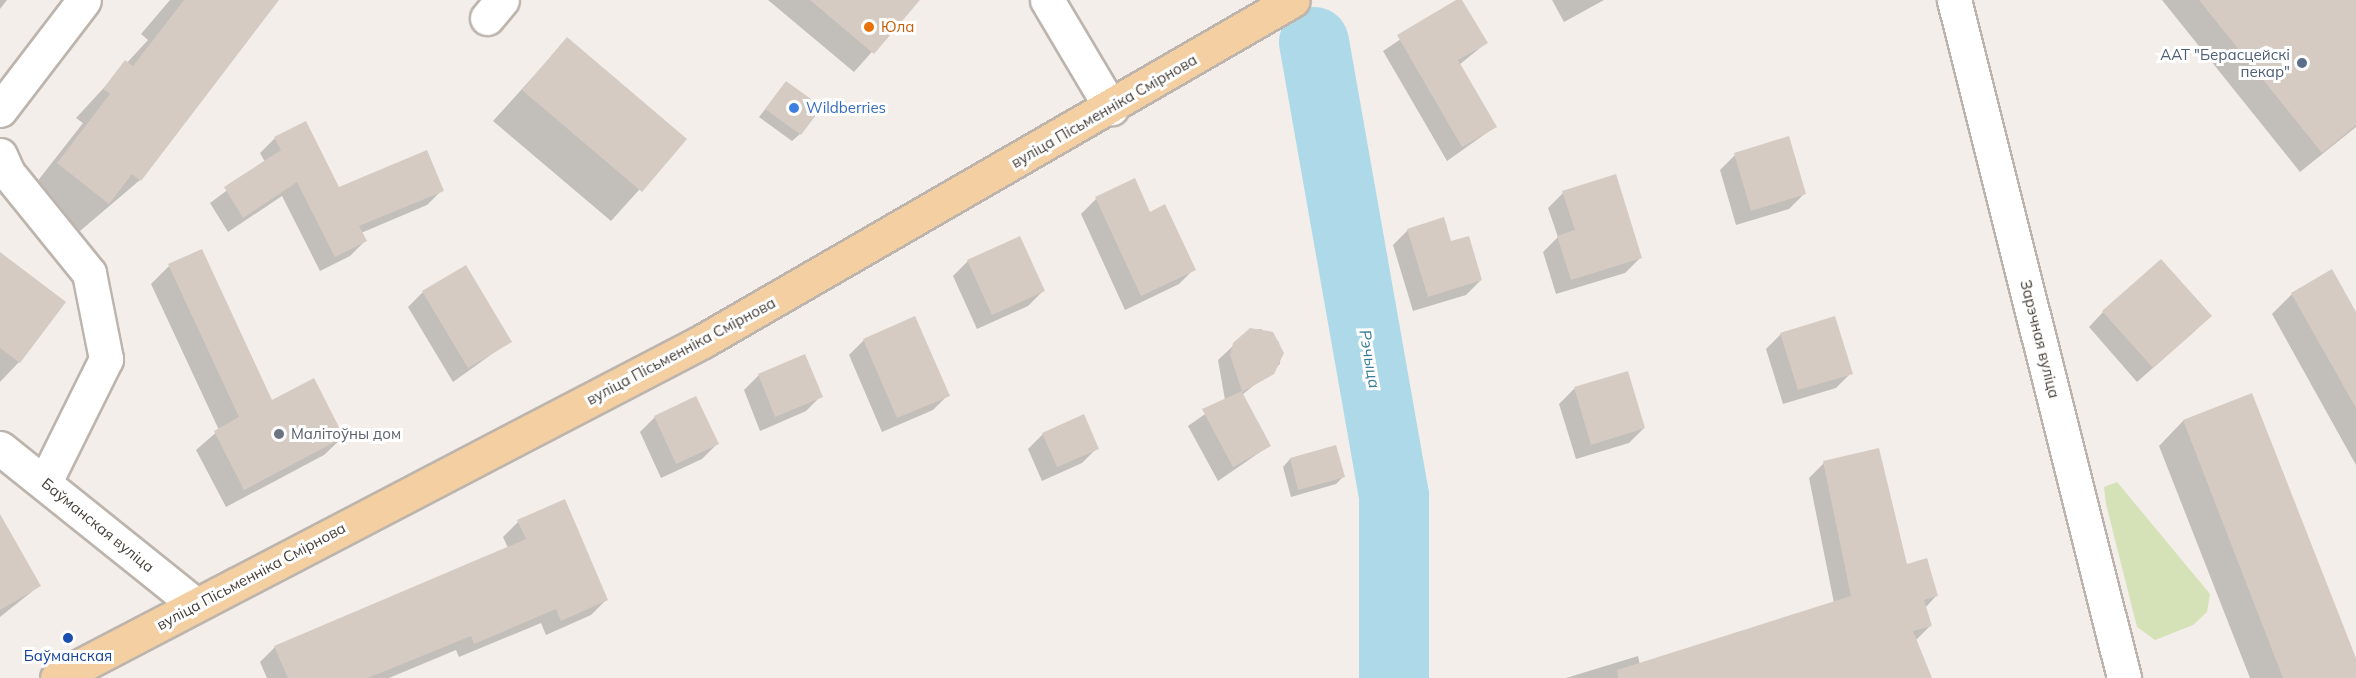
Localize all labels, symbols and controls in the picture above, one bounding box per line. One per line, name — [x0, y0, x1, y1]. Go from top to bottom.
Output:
place label: Юла — [881, 18, 914, 36]
marker: Юла — [862, 20, 876, 34]
place label: ААТ "Берасцейскі пекар" — [2160, 45, 2290, 80]
street label: вуліца Пісьменніка Смірнова — [1008, 50, 1200, 172]
marker: ААТ "Берасцейскі пекар" — [2295, 56, 2309, 70]
place label: Wildberries — [806, 99, 886, 117]
marker: Wildberries — [787, 101, 801, 115]
street label: Зарэчная вуліца — [2017, 278, 2063, 400]
street label: вуліца Пісьменніка Смірнова — [583, 293, 779, 409]
water label: Рэчыца — [1355, 328, 1385, 390]
place label: Малітоўны дом — [291, 425, 401, 443]
marker: Малітоўны дом — [272, 427, 286, 441]
street label: Баўманская вуліца — [38, 474, 158, 576]
street label: вуліца Пісьменніка Смірнова — [153, 518, 349, 634]
marker: Баўманская — [61, 631, 75, 645]
place label: Баўманская — [24, 647, 112, 665]

